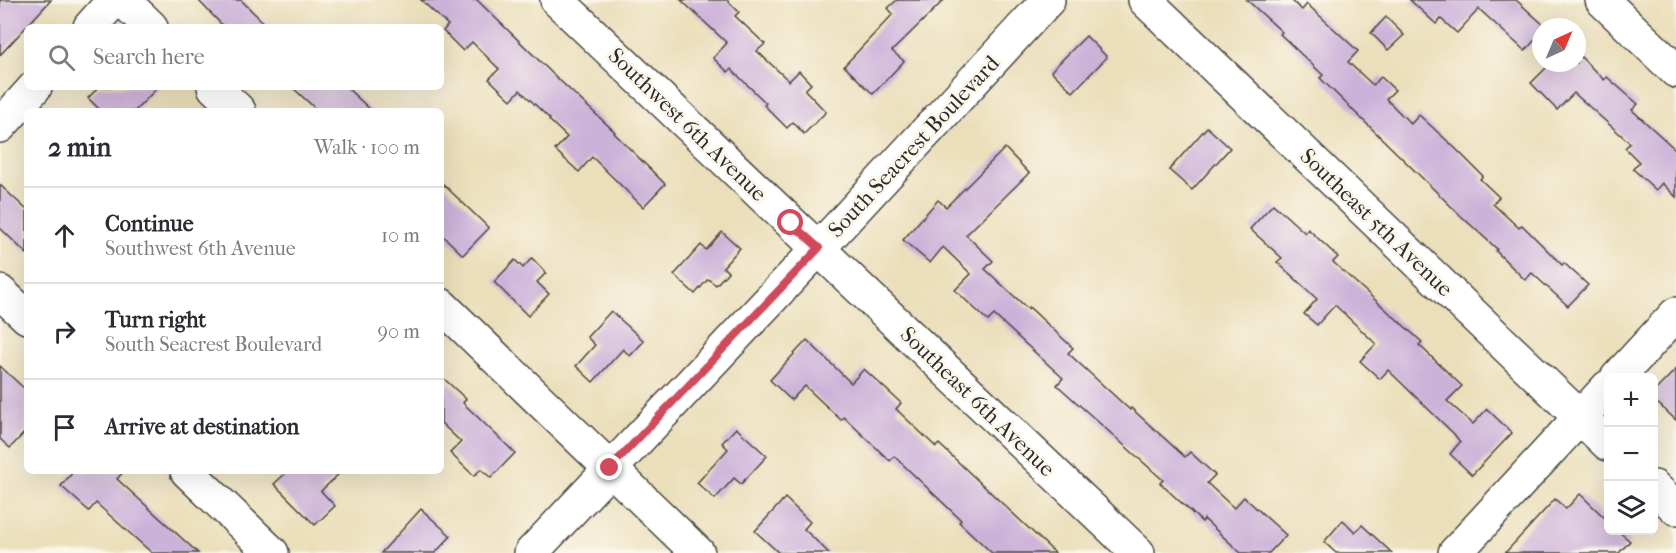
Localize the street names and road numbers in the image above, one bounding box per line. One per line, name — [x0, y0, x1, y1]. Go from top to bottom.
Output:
street label: Southwest 6th Avenue — [603, 42, 772, 207]
street label: South Seacrest Boulevard — [823, 50, 1005, 243]
street label: Southeast 5th Avenue — [1295, 143, 1458, 302]
street label: Southeast 6th Avenue — [895, 321, 1060, 482]

